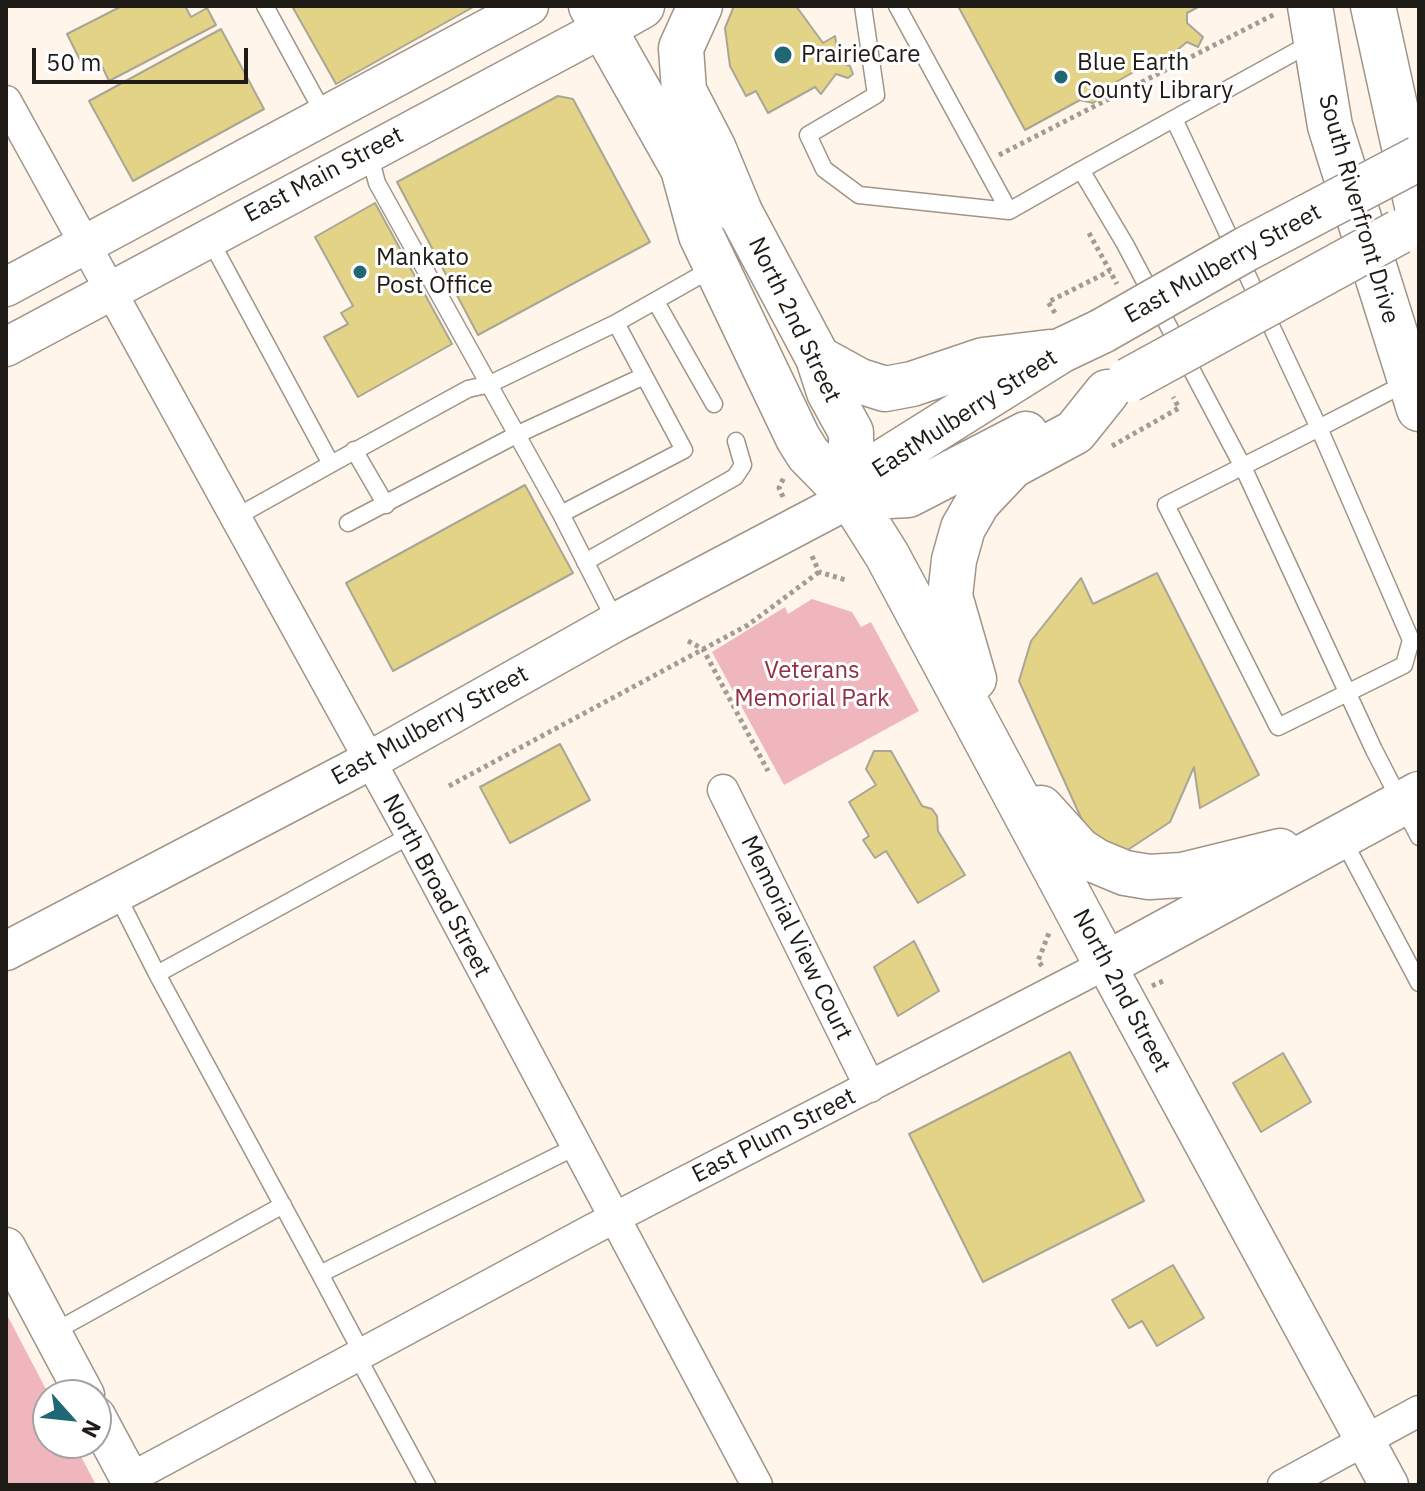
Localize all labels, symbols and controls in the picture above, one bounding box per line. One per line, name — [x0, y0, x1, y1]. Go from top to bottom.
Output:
scale bar — [36, 32, 252, 82]
place label: PrairieCare — [801, 41, 920, 69]
marker: PrairieCare — [772, 44, 794, 66]
text: 50 m — [46, 46, 101, 78]
place label: Blue Earth County Library — [1077, 49, 1233, 105]
marker: Blue Earth County Library — [1052, 68, 1070, 86]
street label: South Riverfront Drive — [1311, 91, 1405, 327]
street label: East Main Street — [240, 121, 408, 229]
street label: East Mulberry Street — [1120, 198, 1326, 330]
street label: North 2nd Street — [741, 233, 847, 407]
place label: Mankato Post Office — [376, 244, 493, 300]
marker: Mankato Post Office — [351, 263, 369, 281]
street label: EastMulberry Street — [867, 343, 1063, 485]
park label: Veterans Memorial Park — [734, 657, 890, 713]
street label: East Mulberry Street — [327, 660, 533, 792]
street label: North Broad Street — [376, 790, 496, 982]
street label: Memorial View Court — [734, 831, 858, 1045]
street label: North 2nd Street — [1066, 905, 1176, 1077]
street label: East Plum Street — [687, 1082, 861, 1190]
north arrow — [32, 1379, 112, 1459]
text: N — [76, 1416, 109, 1443]

